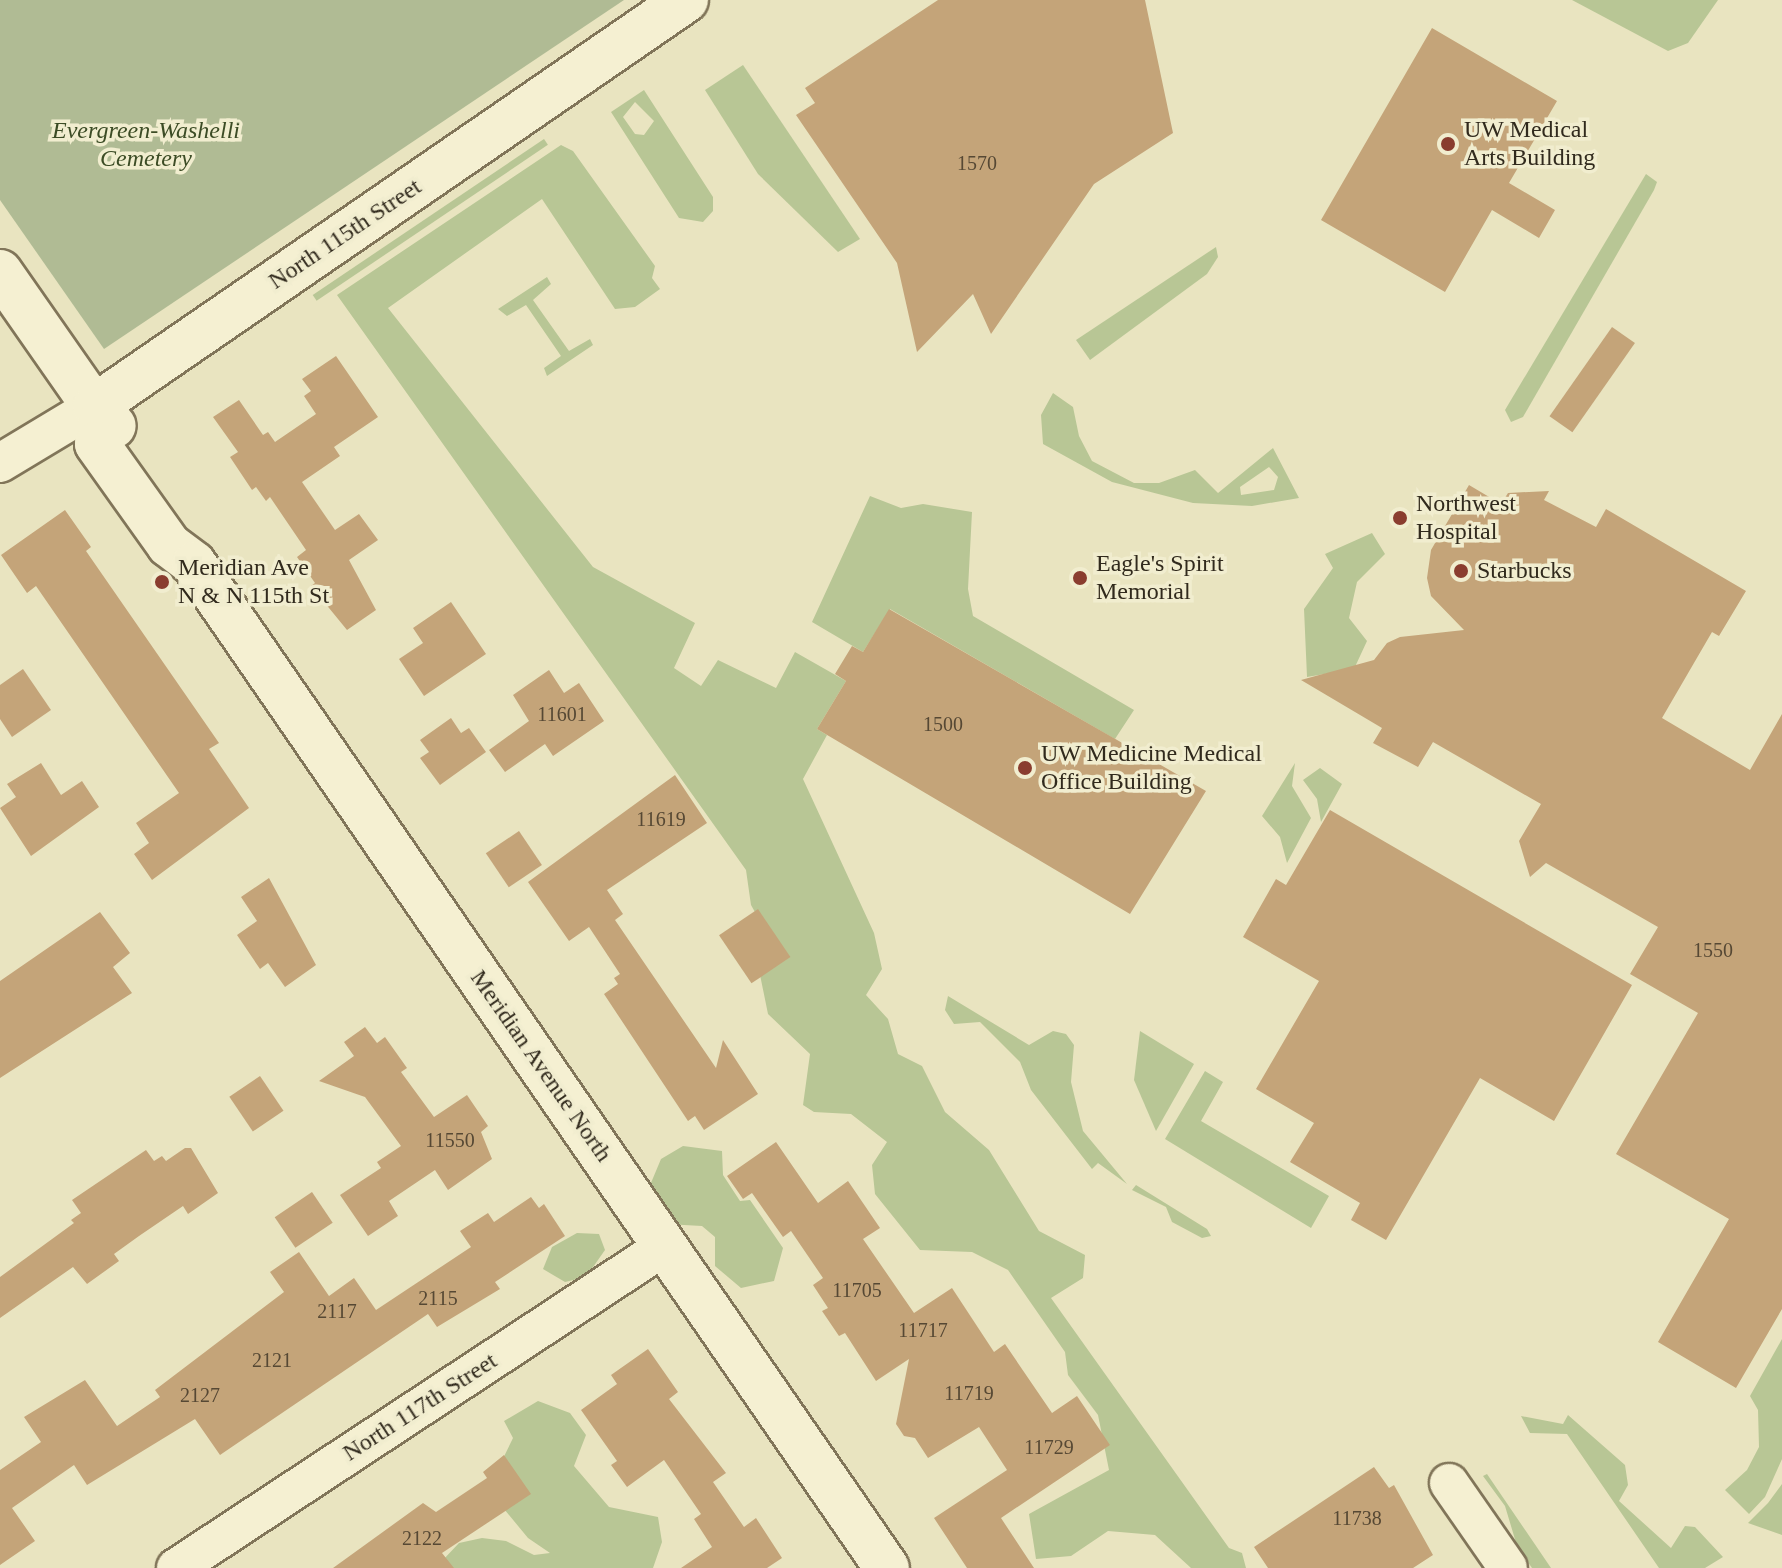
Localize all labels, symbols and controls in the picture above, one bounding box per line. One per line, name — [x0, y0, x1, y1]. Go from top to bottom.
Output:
place label: UW Medical Arts Building — [1464, 116, 1595, 172]
park label: Evergreen-Washelli Cemetery — [52, 117, 240, 173]
marker: UW Medical Arts Building — [1439, 135, 1457, 153]
house number: 1570 — [957, 151, 997, 175]
street label: North 115th Street — [263, 172, 427, 296]
place label: Northwest Hospital — [1416, 490, 1516, 546]
marker: Northwest Hospital — [1391, 509, 1409, 527]
place label: Eagle's Spirit Memorial — [1096, 550, 1224, 606]
place label: Meridian Ave N & N 115th St — [178, 554, 329, 610]
place label: Starbucks — [1477, 557, 1572, 585]
marker: Starbucks — [1452, 562, 1470, 580]
marker: Eagle's Spirit Memorial — [1071, 569, 1089, 587]
marker: Meridian Ave N & N 115th St — [153, 573, 171, 591]
house number: 11601 — [537, 702, 587, 726]
house number: 1500 — [923, 712, 963, 736]
place label: UW Medicine Medical Office Building — [1041, 740, 1262, 796]
marker: UW Medicine Medical Office Building — [1016, 759, 1034, 777]
house number: 11619 — [636, 807, 686, 831]
house number: 1550 — [1693, 938, 1733, 962]
street label: Meridian Avenue North — [464, 964, 618, 1168]
house number: 11550 — [425, 1128, 475, 1152]
house number: 11705 — [832, 1278, 882, 1302]
house number: 2115 — [418, 1286, 458, 1310]
house number: 2117 — [317, 1299, 357, 1323]
house number: 11717 — [898, 1318, 948, 1342]
street label: North 117th Street — [338, 1347, 502, 1467]
house number: 2121 — [252, 1348, 292, 1372]
house number: 11719 — [944, 1381, 994, 1405]
house number: 2127 — [180, 1383, 220, 1407]
house number: 11729 — [1024, 1435, 1074, 1459]
house number: 11738 — [1332, 1506, 1382, 1530]
house number: 2122 — [402, 1526, 442, 1550]

